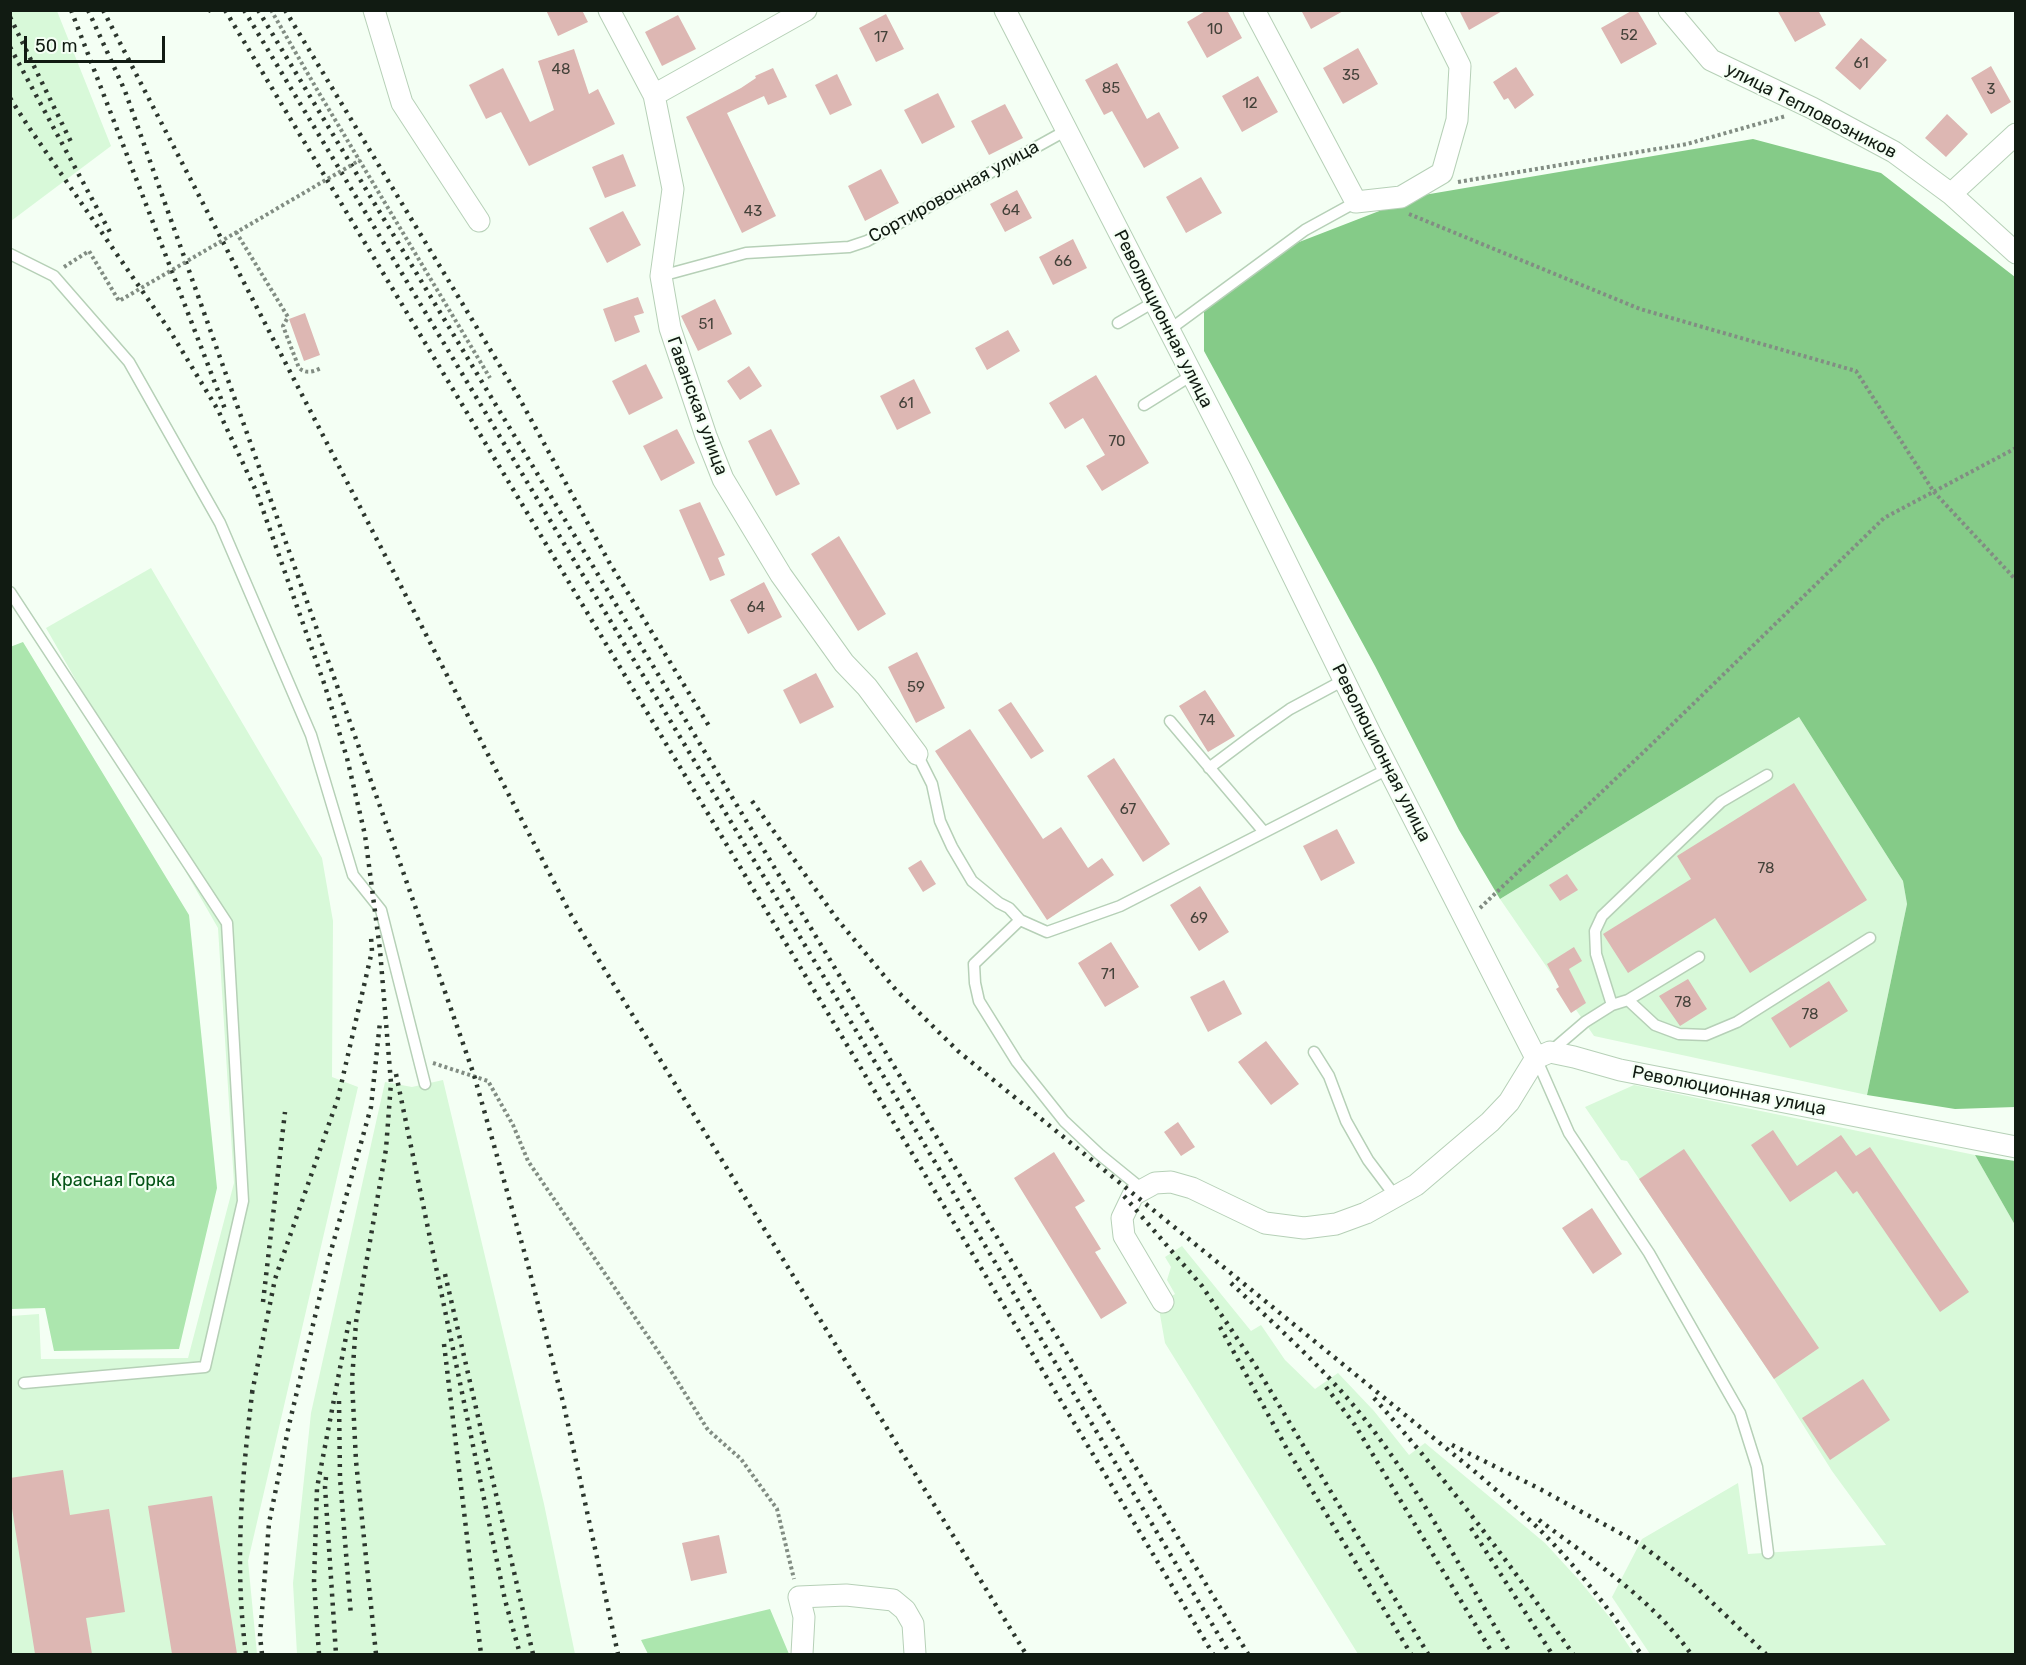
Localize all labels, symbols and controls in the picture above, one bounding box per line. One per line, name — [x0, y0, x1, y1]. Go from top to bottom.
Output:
house number: 10 — [1207, 21, 1223, 39]
scale bar — [27, 24, 168, 62]
house number: 52 — [1620, 27, 1638, 45]
house number: 17 — [874, 29, 888, 47]
text: 50 m — [35, 35, 78, 57]
house number: 61 — [1853, 55, 1869, 73]
street label: улица Тепловозников — [1722, 58, 1900, 164]
house number: 48 — [552, 61, 570, 79]
house number: 35 — [1342, 67, 1360, 85]
house number: 85 — [1102, 80, 1120, 98]
house number: 3 — [1986, 81, 1996, 99]
house number: 12 — [1242, 95, 1258, 113]
street label: Сортировочная улица — [865, 136, 1043, 248]
house number: 64 — [1002, 202, 1020, 220]
house number: 43 — [744, 203, 762, 221]
street label: Революционная улица — [1109, 226, 1217, 412]
house number: 66 — [1054, 253, 1072, 271]
house number: 51 — [698, 316, 714, 334]
street label: Гаванская улица — [662, 334, 732, 478]
house number: 61 — [898, 395, 914, 413]
house number: 70 — [1108, 433, 1126, 451]
house number: 64 — [747, 599, 765, 617]
street label: Революционная улица — [1327, 660, 1435, 846]
house number: 59 — [907, 679, 925, 697]
house number: 74 — [1199, 712, 1215, 730]
house number: 67 — [1120, 801, 1136, 819]
house number: 78 — [1757, 860, 1775, 878]
house number: 69 — [1190, 910, 1208, 928]
house number: 71 — [1101, 966, 1115, 984]
house number: 78 — [1674, 994, 1692, 1012]
house number: 78 — [1801, 1006, 1819, 1024]
street label: Революционная улица — [1630, 1062, 1828, 1120]
park label: Красная Горка — [50, 1170, 176, 1192]

